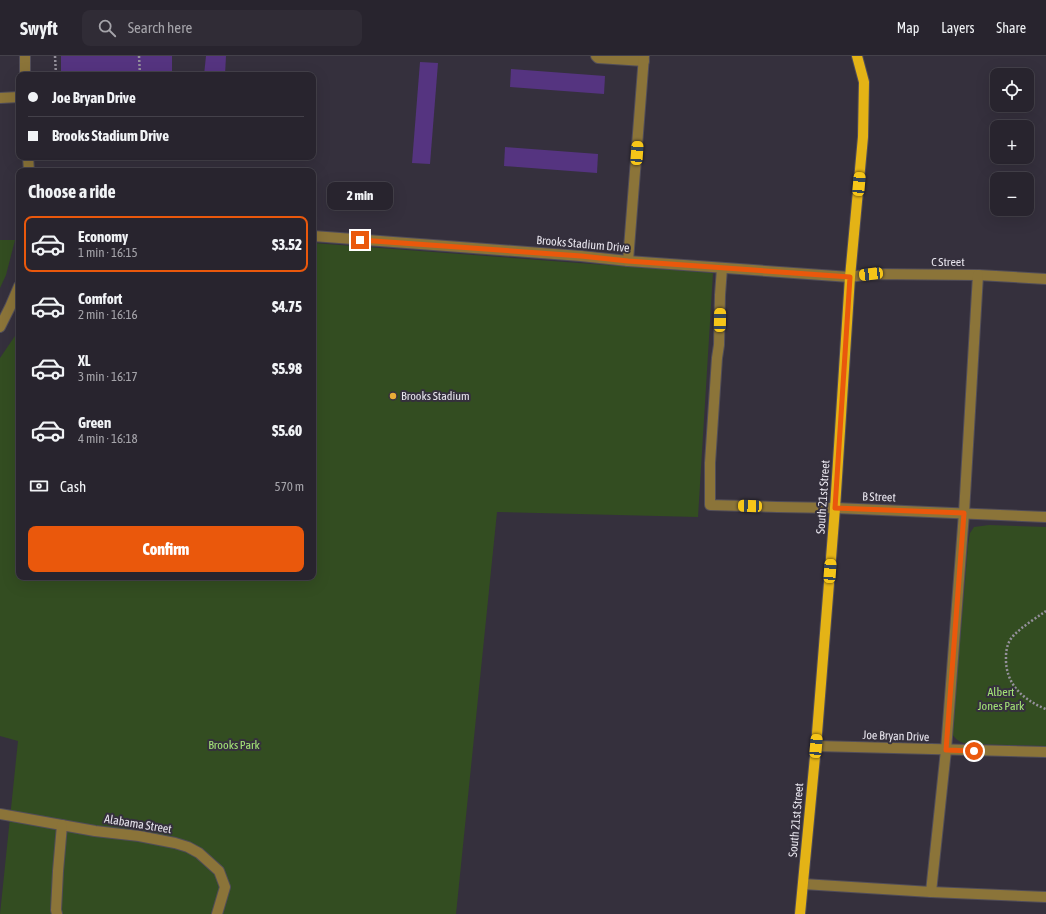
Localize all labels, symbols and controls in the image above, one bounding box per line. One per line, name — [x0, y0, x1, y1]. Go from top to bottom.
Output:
search box — [82, 10, 362, 46]
text: Swyft — [20, 17, 58, 39]
icon: search — [96, 17, 118, 39]
text: Search here — [128, 19, 192, 36]
text: Map — [897, 20, 919, 36]
text: Layers — [941, 20, 974, 36]
text: Share — [996, 20, 1026, 36]
map controls — [990, 68, 1034, 216]
button: locate — [990, 68, 1034, 112]
text: Joe Bryan Drive — [52, 89, 136, 106]
button: + — [990, 120, 1034, 164]
text: Brooks Stadium Drive — [52, 127, 169, 144]
car — [630, 141, 644, 165]
car — [852, 172, 866, 196]
button: − — [990, 172, 1034, 216]
text: Choose a ride — [28, 181, 116, 202]
callout: 2 min — [327, 182, 393, 210]
text: 2 min — [347, 188, 373, 203]
icon: car — [30, 226, 66, 262]
text: Economy — [78, 228, 128, 245]
route end — [351, 231, 369, 249]
street label: Brooks Stadium Drive — [536, 233, 630, 255]
text: $3.52 — [272, 236, 302, 253]
text: 1 min · 16:15 — [78, 245, 138, 260]
street label: C Street — [931, 255, 965, 269]
car — [858, 267, 884, 281]
icon: car — [30, 288, 66, 324]
text: Comfort — [78, 290, 122, 307]
text: $4.75 — [272, 298, 302, 315]
text: 2 min · 16:16 — [78, 307, 138, 322]
car — [714, 308, 726, 332]
icon: car — [30, 350, 66, 386]
text: XL — [78, 352, 91, 369]
text: $5.98 — [272, 360, 302, 377]
text: 3 min · 16:17 — [78, 369, 138, 384]
place label: Brooks Stadium — [401, 389, 470, 403]
marker: Brooks Stadium — [388, 391, 398, 401]
icon: car — [30, 412, 66, 448]
text: Green — [78, 414, 111, 431]
text: $5.60 — [272, 422, 302, 439]
text: 4 min · 16:18 — [78, 431, 138, 446]
street label: South 21st Street — [813, 459, 833, 535]
icon: cash — [28, 475, 50, 497]
text: Cash — [60, 478, 86, 495]
text: 570 m — [275, 479, 304, 494]
street label: B Street — [862, 489, 897, 505]
car — [738, 500, 762, 512]
button: Confirm — [28, 526, 304, 572]
car — [823, 559, 837, 583]
park label: Albert Jones Park — [978, 685, 1025, 713]
street label: Joe Bryan Drive — [862, 728, 930, 744]
car — [809, 734, 823, 758]
park label: Brooks Park — [208, 738, 261, 752]
route start — [965, 742, 983, 760]
street label: South 21st Street — [786, 782, 806, 858]
street label: Alabama Street — [103, 812, 173, 836]

